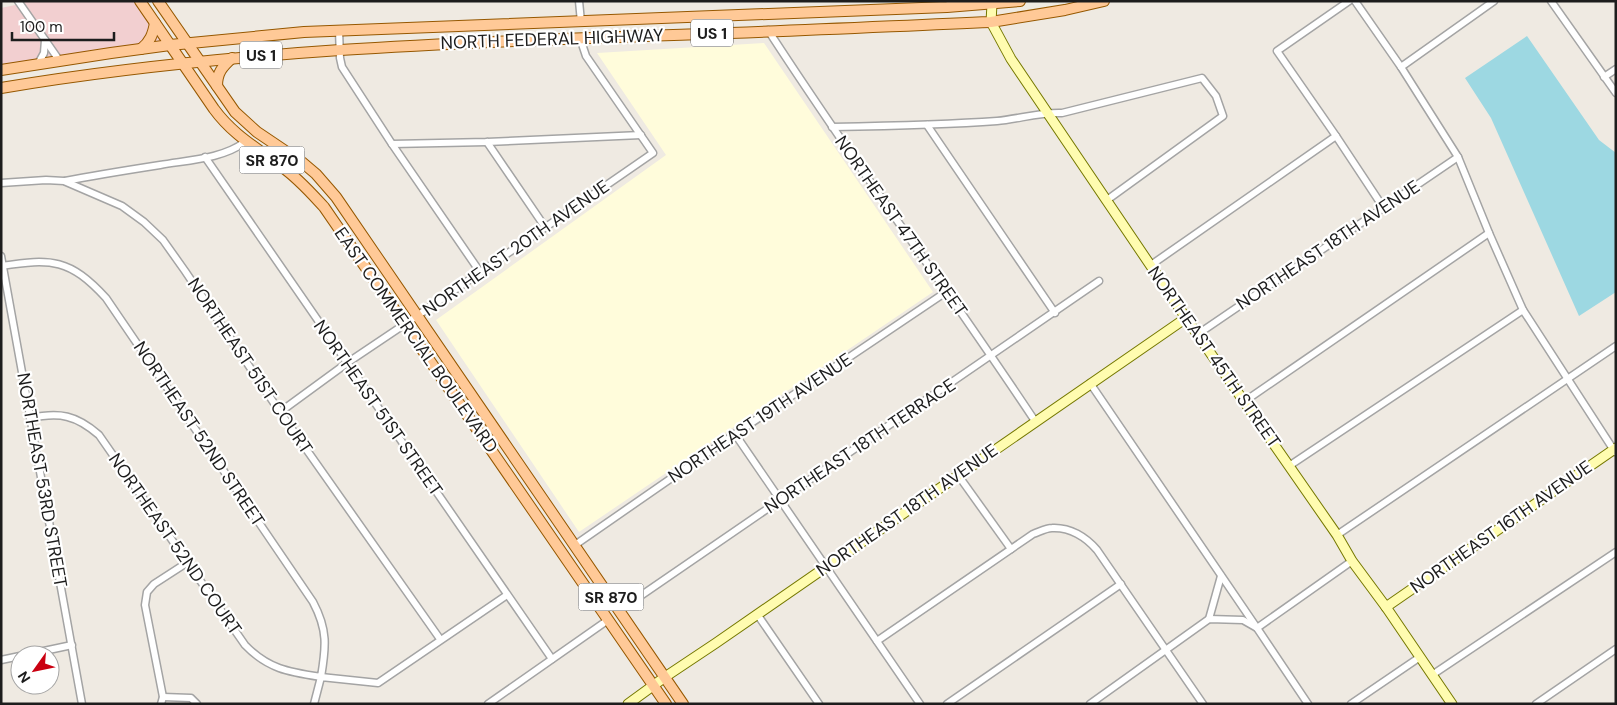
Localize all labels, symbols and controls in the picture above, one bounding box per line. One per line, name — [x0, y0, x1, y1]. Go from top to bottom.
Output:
scale bar — [12, 10, 115, 42]
text: 100 m — [20, 17, 63, 37]
road number: US 1 — [691, 19, 733, 46]
street label: NORTH FEDERAL HIGHWAY — [440, 23, 664, 55]
road number: US 1 — [240, 42, 282, 68]
street label: NORTHEAST 47TH STREET — [829, 131, 973, 321]
road number: SR 870 — [240, 146, 304, 174]
street label: NORTHEAST 20TH AVENUE — [418, 174, 614, 322]
street label: NORTHEAST 18TH AVENUE — [1232, 175, 1424, 315]
street label: EAST COMMERCIAL BOULEVARD — [329, 223, 503, 457]
street label: NORTHEAST 45TH STREET — [1142, 261, 1286, 453]
street label: NORTHEAST 51ST COURT — [182, 273, 318, 459]
street label: NORTHEAST 51ST STREET — [308, 315, 448, 501]
street label: NORTHEAST 52ND STREET — [128, 337, 270, 531]
street label: NORTHEAST 19TH AVENUE — [663, 347, 857, 489]
street label: NORTHEAST 53RD STREET — [11, 371, 73, 589]
street label: NORTHEAST 18TH TERRACE — [760, 373, 960, 519]
street label: NORTHEAST 18TH AVENUE — [811, 438, 1003, 582]
street label: NORTHEAST 52ND COURT — [103, 448, 247, 640]
street label: NORTHEAST 16TH AVENUE — [1405, 455, 1597, 599]
road number: SR 870 — [578, 584, 644, 610]
north arrow — [10, 645, 60, 695]
text: N — [14, 668, 34, 686]

